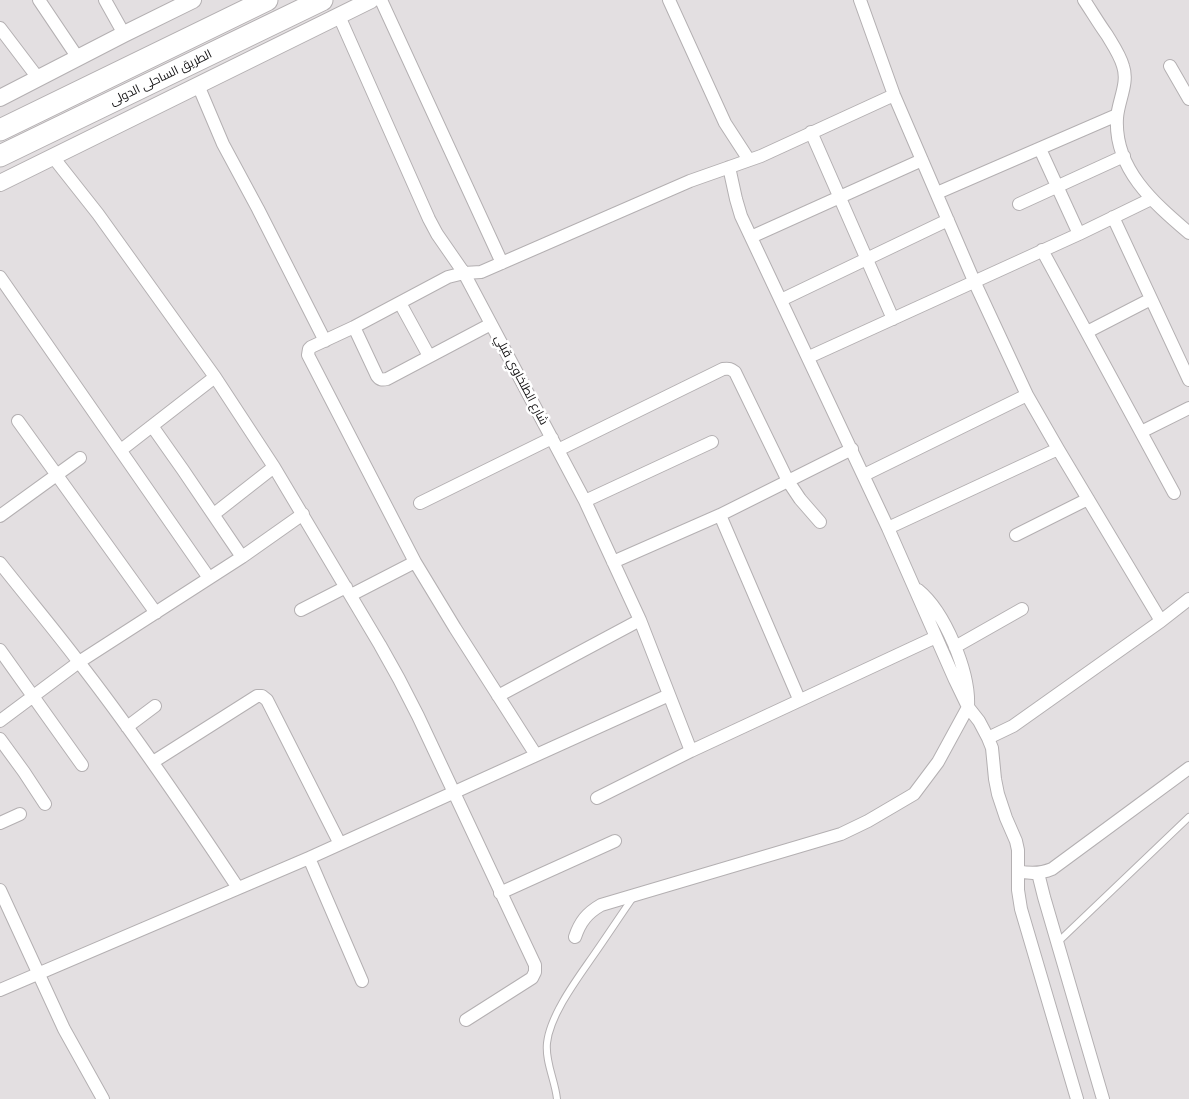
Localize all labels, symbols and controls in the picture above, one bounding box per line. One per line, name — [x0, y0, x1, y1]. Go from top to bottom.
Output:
street label: الطريق الساحلى الدولى — [108, 47, 214, 109]
street label: شارع الطلخاوي قبلي — [491, 332, 551, 428]

